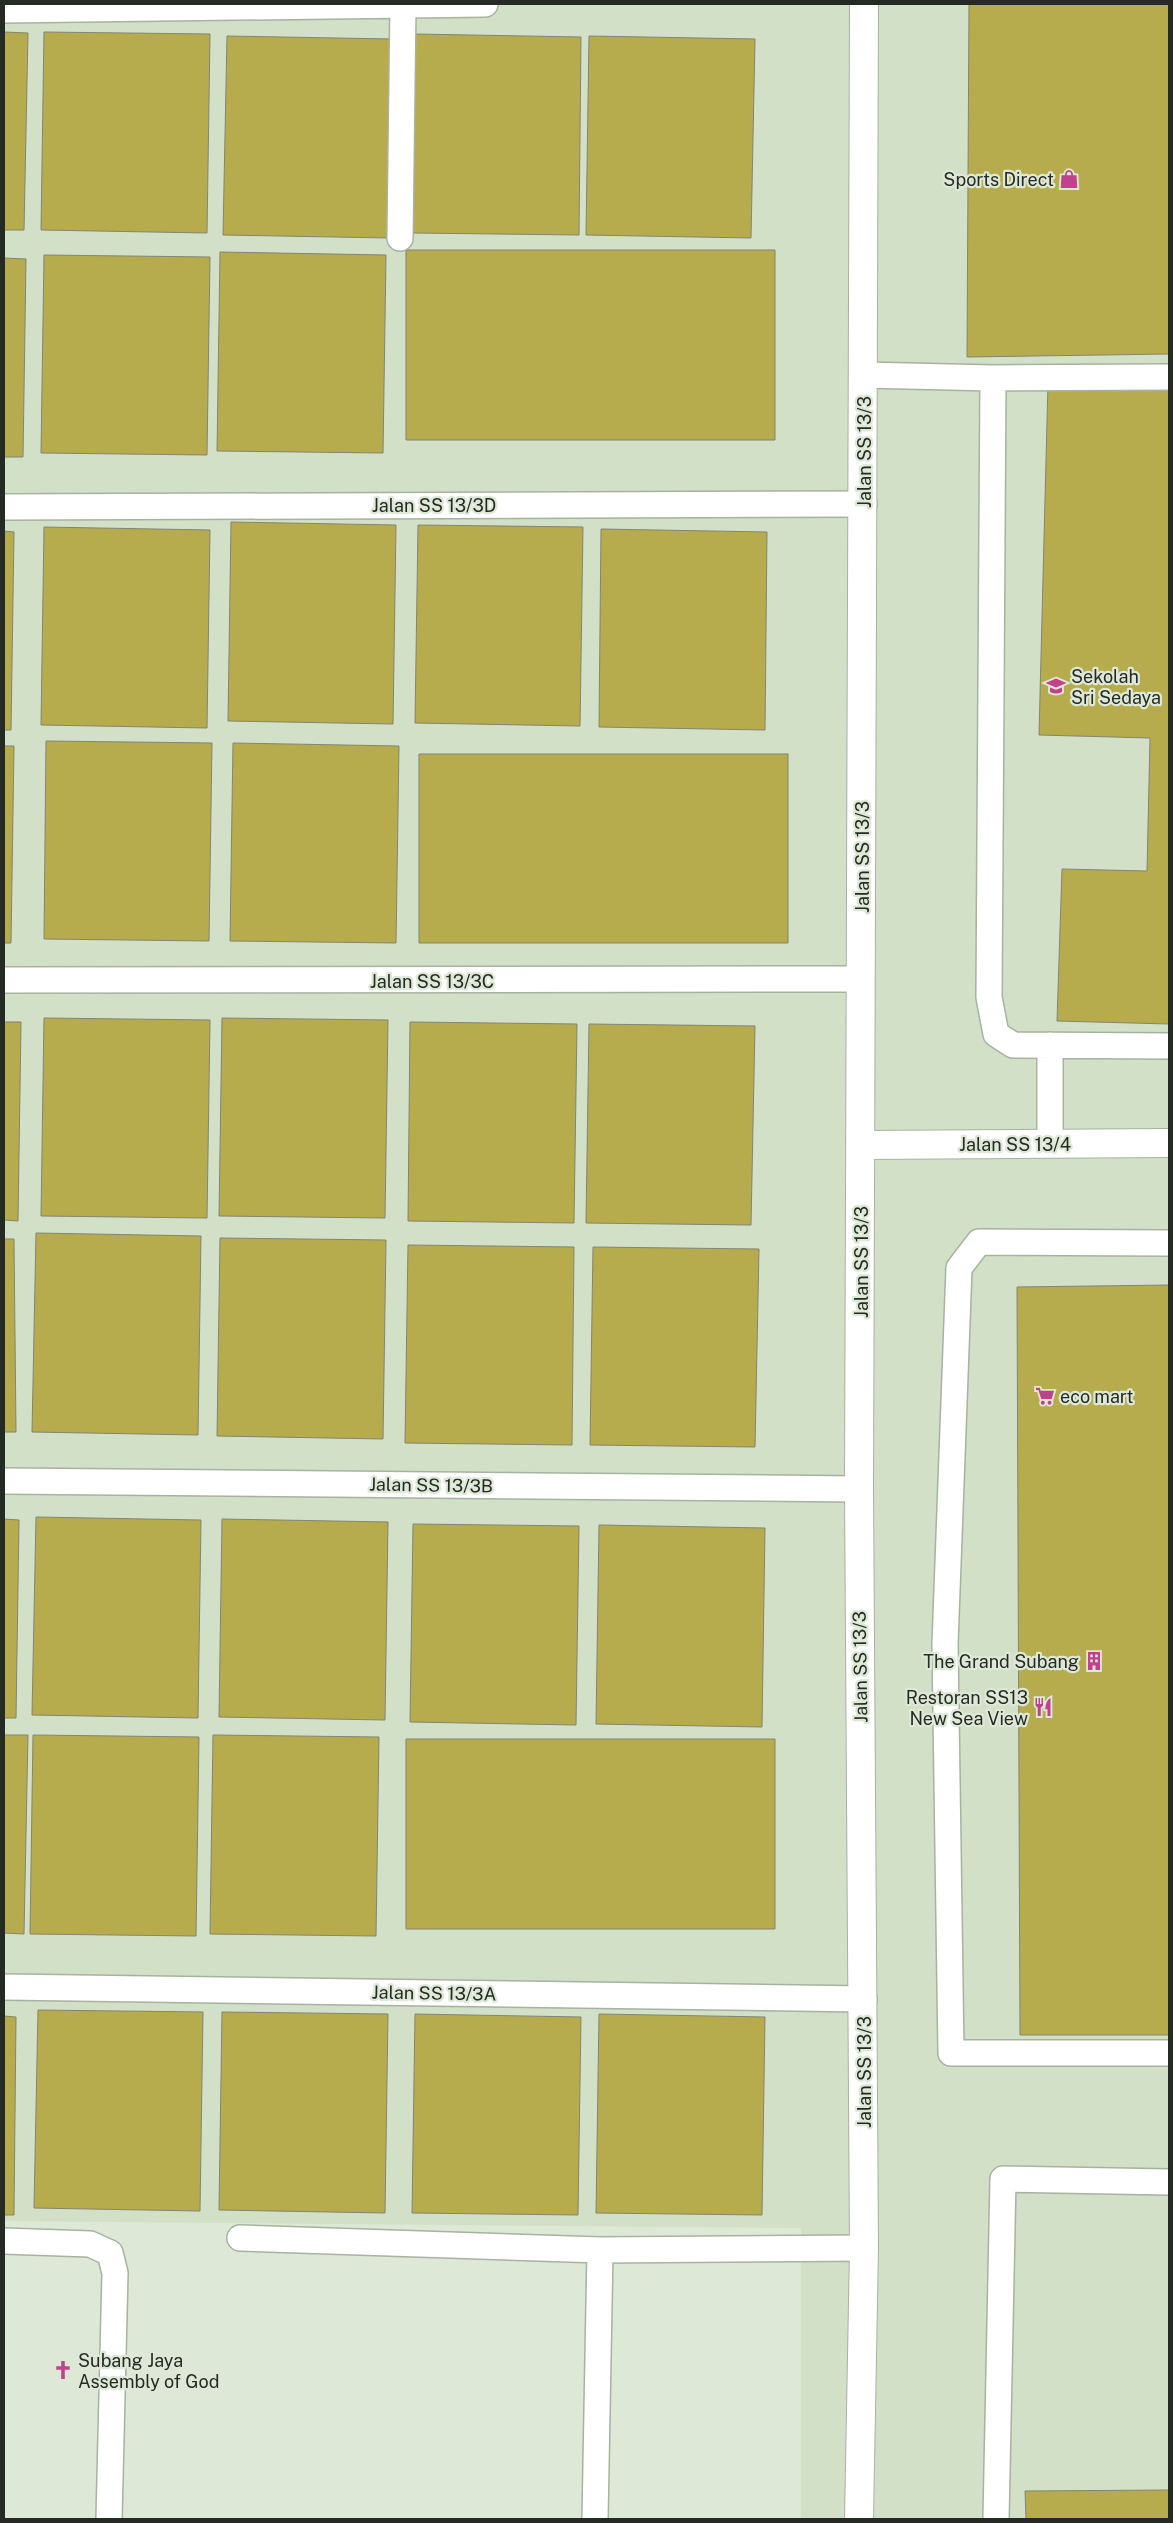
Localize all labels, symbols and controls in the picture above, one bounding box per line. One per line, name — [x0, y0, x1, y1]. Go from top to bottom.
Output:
shop icon: Sports Direct — [1058, 168, 1080, 190]
place label: Sports Direct — [943, 169, 1054, 190]
street label: Jalan SS 13/3 — [854, 396, 875, 508]
street label: Jalan SS 13/3D — [372, 495, 496, 516]
place label: Sekolah Sri Sedaya — [1071, 666, 1161, 708]
school or university icon: Sekolah Sri Sedaya — [1045, 675, 1067, 697]
street label: Jalan SS 13/3 — [852, 801, 873, 913]
street label: Jalan SS 13/3C — [370, 971, 494, 992]
street label: Jalan SS 13/4 — [959, 1134, 1071, 1155]
street label: Jalan SS 13/3 — [851, 1206, 872, 1318]
supermarket icon: eco mart — [1034, 1385, 1056, 1407]
place label: eco mart — [1060, 1386, 1134, 1407]
street label: Jalan SS 13/3B — [369, 1473, 493, 1497]
street label: Jalan SS 13/3 — [849, 1611, 871, 1723]
building icon: The Grand Subang — [1083, 1650, 1105, 1672]
place label: The Grand Subang — [923, 1651, 1079, 1672]
place label: Restoran SS13 New Sea View — [906, 1687, 1028, 1729]
restaurant icon: Restoran SS13 New Sea View — [1032, 1696, 1054, 1718]
street label: Jalan SS 13/3A — [371, 1981, 497, 2005]
street label: Jalan SS 13/3 — [854, 2016, 875, 2128]
place label: Subang Jaya Assembly of God — [78, 2350, 219, 2392]
church icon: Subang Jaya Assembly of God — [52, 2359, 74, 2381]

